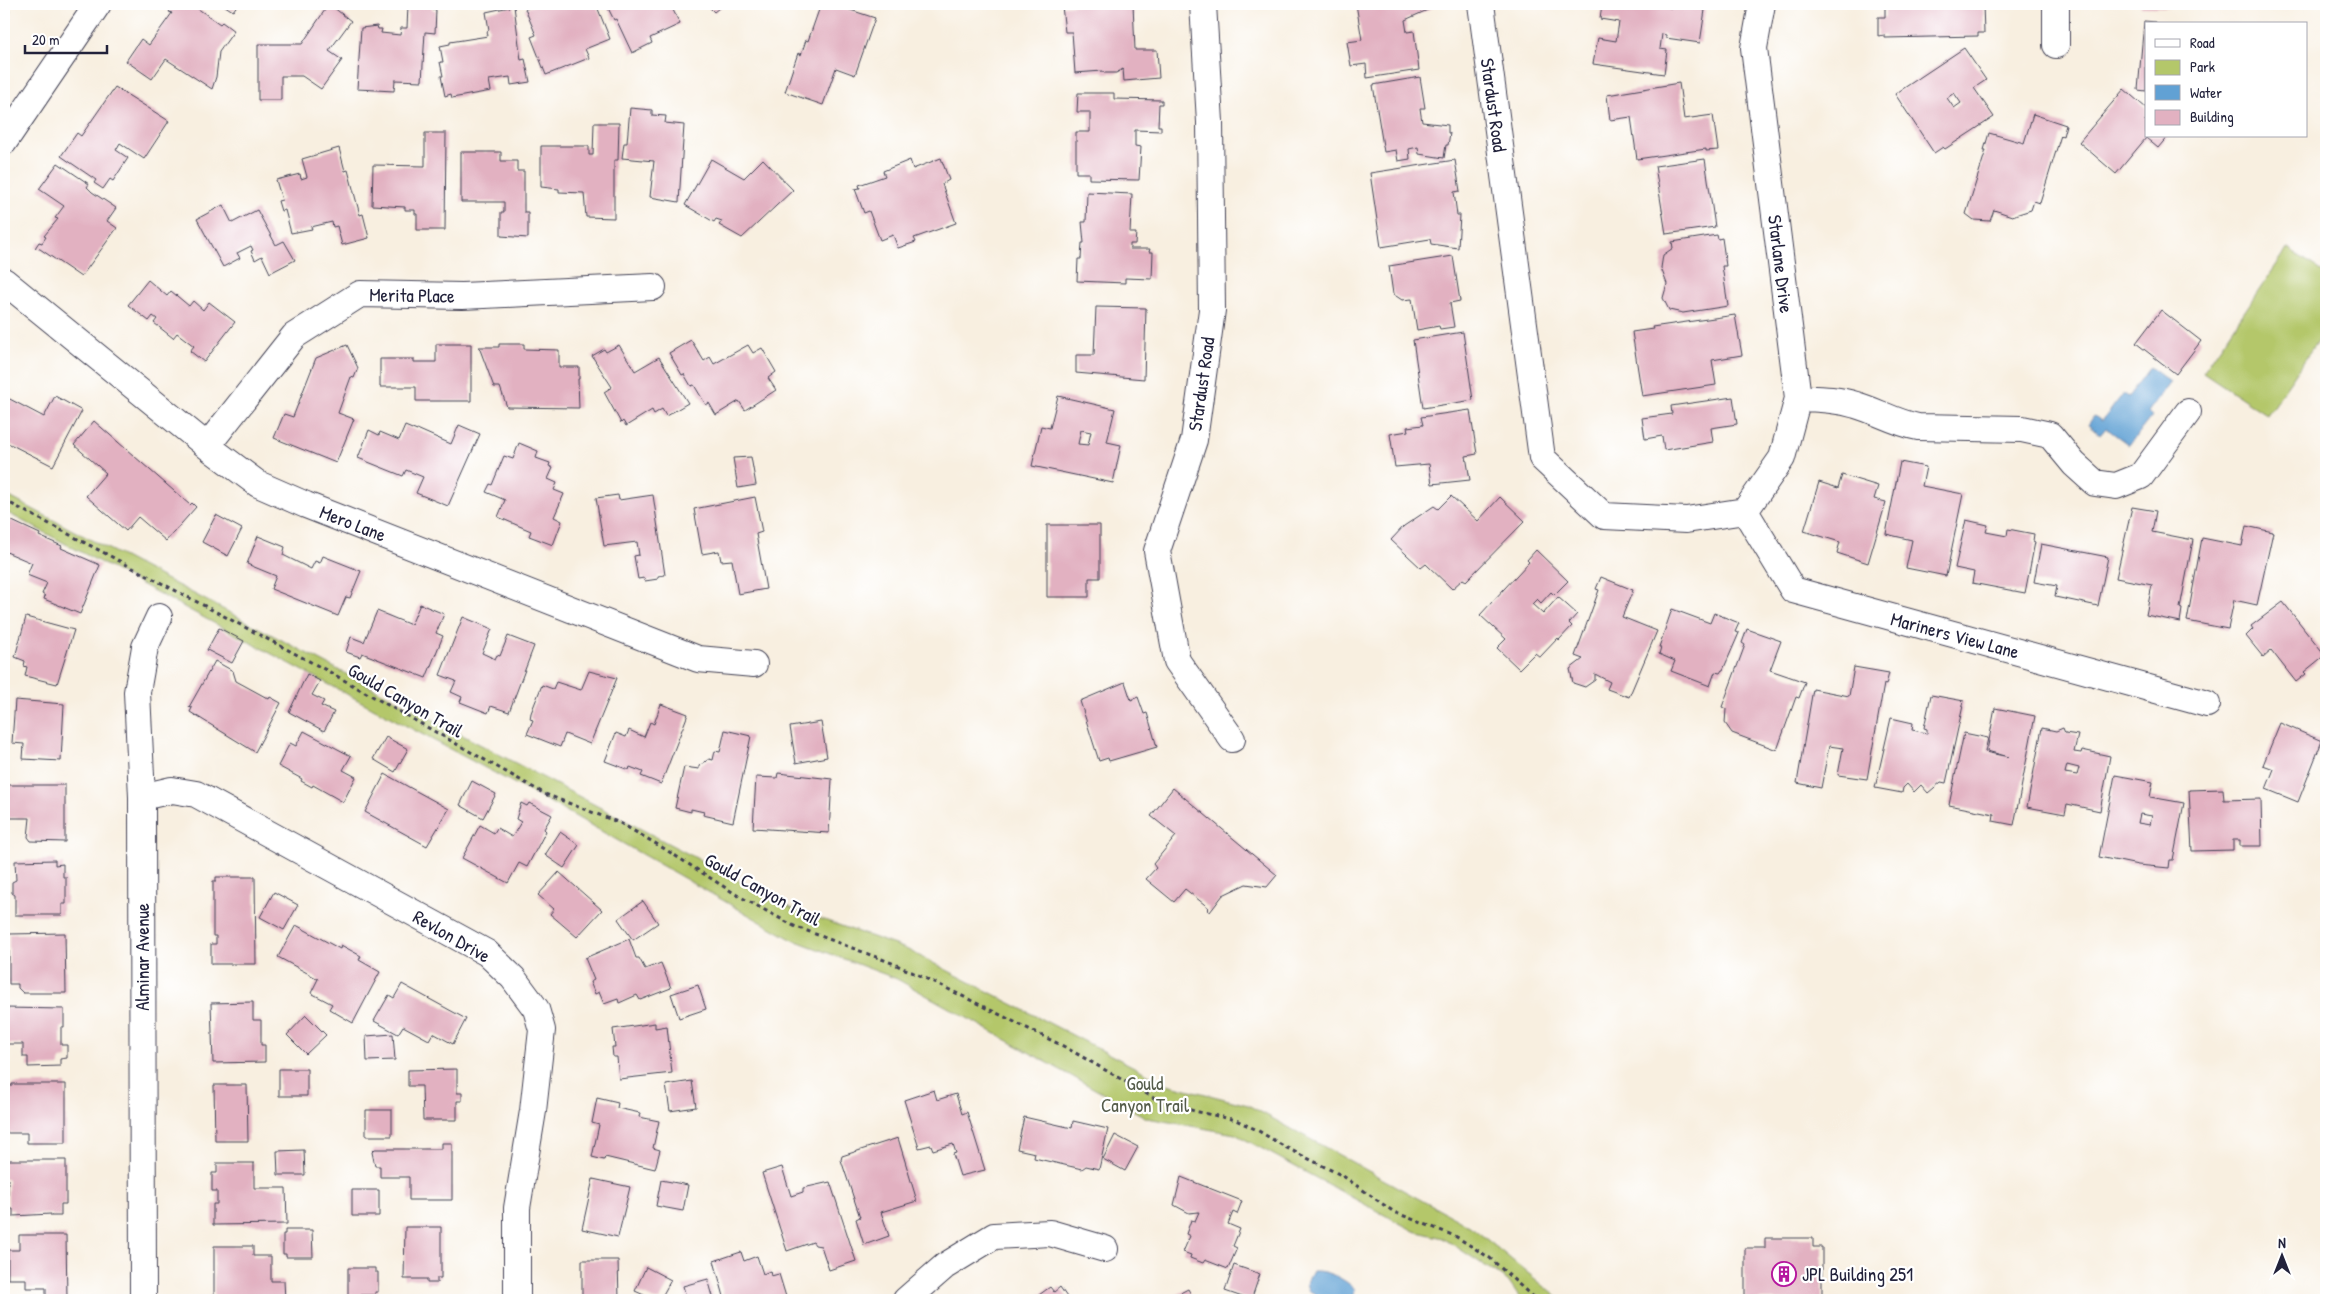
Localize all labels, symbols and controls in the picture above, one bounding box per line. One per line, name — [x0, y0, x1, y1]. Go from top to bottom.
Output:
scale bar — [25, 22, 108, 54]
legend — [2145, 22, 2308, 138]
text: 20 m — [32, 29, 59, 50]
text: Road — [2190, 32, 2215, 53]
street label: Stardust Road — [1475, 56, 1514, 154]
text: Park — [2190, 56, 2215, 77]
text: Water — [2190, 82, 2222, 103]
text: Building — [2190, 106, 2234, 127]
street label: Starlane Drive — [1762, 213, 1800, 315]
street label: Merita Place — [369, 281, 455, 309]
street label: Stardust Road — [1182, 335, 1221, 433]
street label: Mero Lane — [316, 499, 390, 548]
street label: Mariners View Lane — [1888, 605, 2022, 665]
street label: Gould Canyon Trail — [344, 656, 469, 744]
street label: Gould Canyon Trail — [700, 846, 827, 932]
street label: Alminar Avenue — [129, 903, 155, 1011]
street label: Revlon Drive — [409, 903, 496, 969]
park label: Gould Canyon Trail — [1101, 1070, 1190, 1118]
north arrow — [2258, 1232, 2308, 1282]
text: N — [2278, 1233, 2286, 1252]
building icon: JPL Building 251 — [1771, 1261, 1797, 1287]
place label: JPL Building 251 — [1802, 1261, 1913, 1287]

